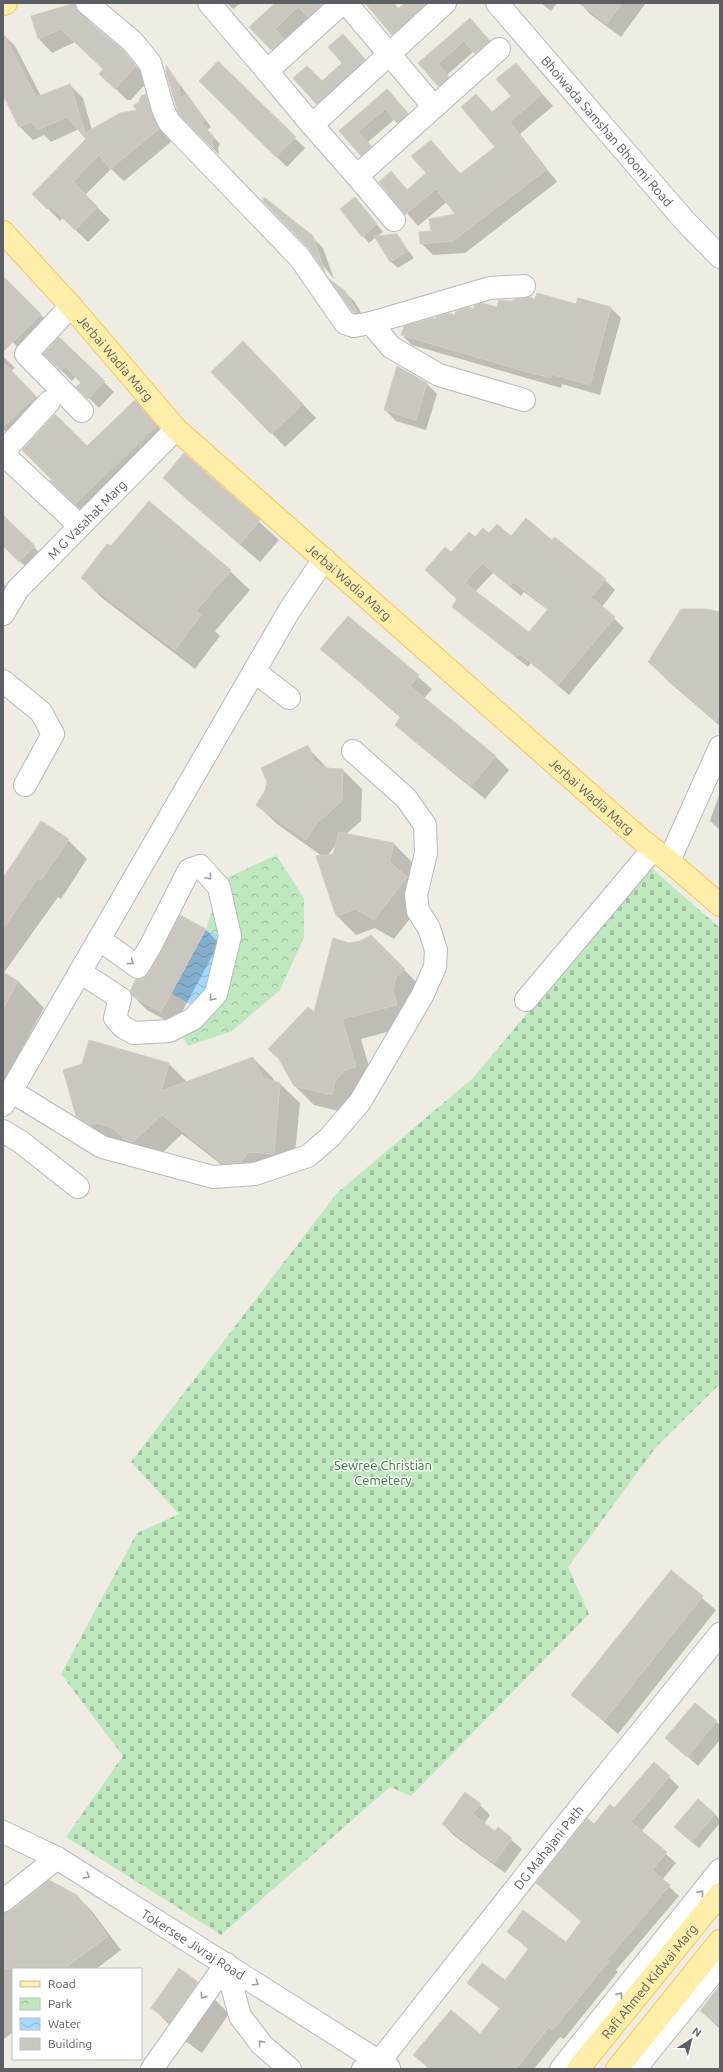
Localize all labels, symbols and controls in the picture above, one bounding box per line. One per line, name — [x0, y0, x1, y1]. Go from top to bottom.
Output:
street label: Bhoiwada Samshan Bhoomi Road — [539, 53, 676, 209]
street label: Jerbai Wadia Marg — [75, 312, 156, 404]
street label: M G Vasahat Marg — [45, 477, 129, 562]
street label: Jerbai Wadia Marg — [304, 541, 394, 623]
street label: Jerbai Wadia Marg — [547, 755, 637, 837]
one-way arrow — [205, 872, 212, 879]
one-way arrow — [126, 957, 133, 964]
one-way arrow — [209, 993, 216, 1001]
park label: Sewree Christian Cemetery — [334, 1458, 432, 1487]
street label: DG Mahajani Path — [511, 1802, 586, 1892]
one-way arrow — [83, 1872, 90, 1879]
one-way arrow — [696, 1891, 703, 1898]
street label: Tokersee Jivraj Road — [139, 1906, 247, 1982]
street label: Rafi Ahmed Kidwai Marg — [599, 1921, 700, 2041]
legend — [12, 1968, 142, 2060]
text: Road — [48, 1977, 76, 1990]
one-way arrow — [252, 1979, 259, 1986]
one-way arrow — [201, 1992, 208, 1999]
one-way arrow — [615, 1992, 622, 1999]
text: Park — [48, 1997, 72, 2010]
text: Water — [48, 2017, 81, 2030]
north arrow — [671, 2020, 711, 2060]
text: N — [690, 2025, 704, 2039]
text: Building — [48, 2037, 92, 2050]
one-way arrow — [259, 2040, 266, 2047]

